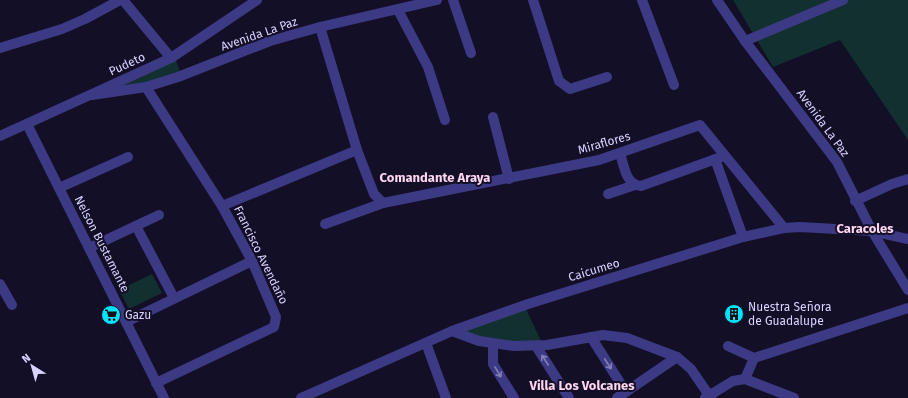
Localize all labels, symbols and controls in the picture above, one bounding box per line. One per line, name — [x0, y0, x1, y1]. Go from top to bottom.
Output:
street label: Avenida La Paz — [219, 14, 299, 54]
street label: Pudeto — [107, 50, 147, 78]
street label: Avenida La Paz — [794, 86, 852, 160]
street label: Miraflores — [576, 129, 632, 157]
district label: Comandante Araya — [380, 170, 490, 185]
street label: Nelson Bustamante — [72, 193, 132, 295]
street label: Francisco Avendaño — [231, 204, 291, 306]
district label: Caracoles — [836, 221, 894, 236]
street label: Caicumeo — [567, 256, 621, 284]
place label: Nuestra Señora de Guadalupe — [748, 300, 831, 328]
building icon: Nuestra Señora de Guadalupe — [723, 303, 745, 325]
supermarket icon: Gazu — [100, 304, 122, 326]
place label: Gazu — [125, 308, 151, 322]
north arrow — [12, 346, 52, 386]
text: N — [19, 351, 33, 366]
one-way arrow — [541, 355, 549, 366]
one-way arrow — [605, 358, 613, 370]
one-way arrow — [495, 366, 503, 378]
district label: Villa Los Volcanes — [529, 378, 635, 393]

